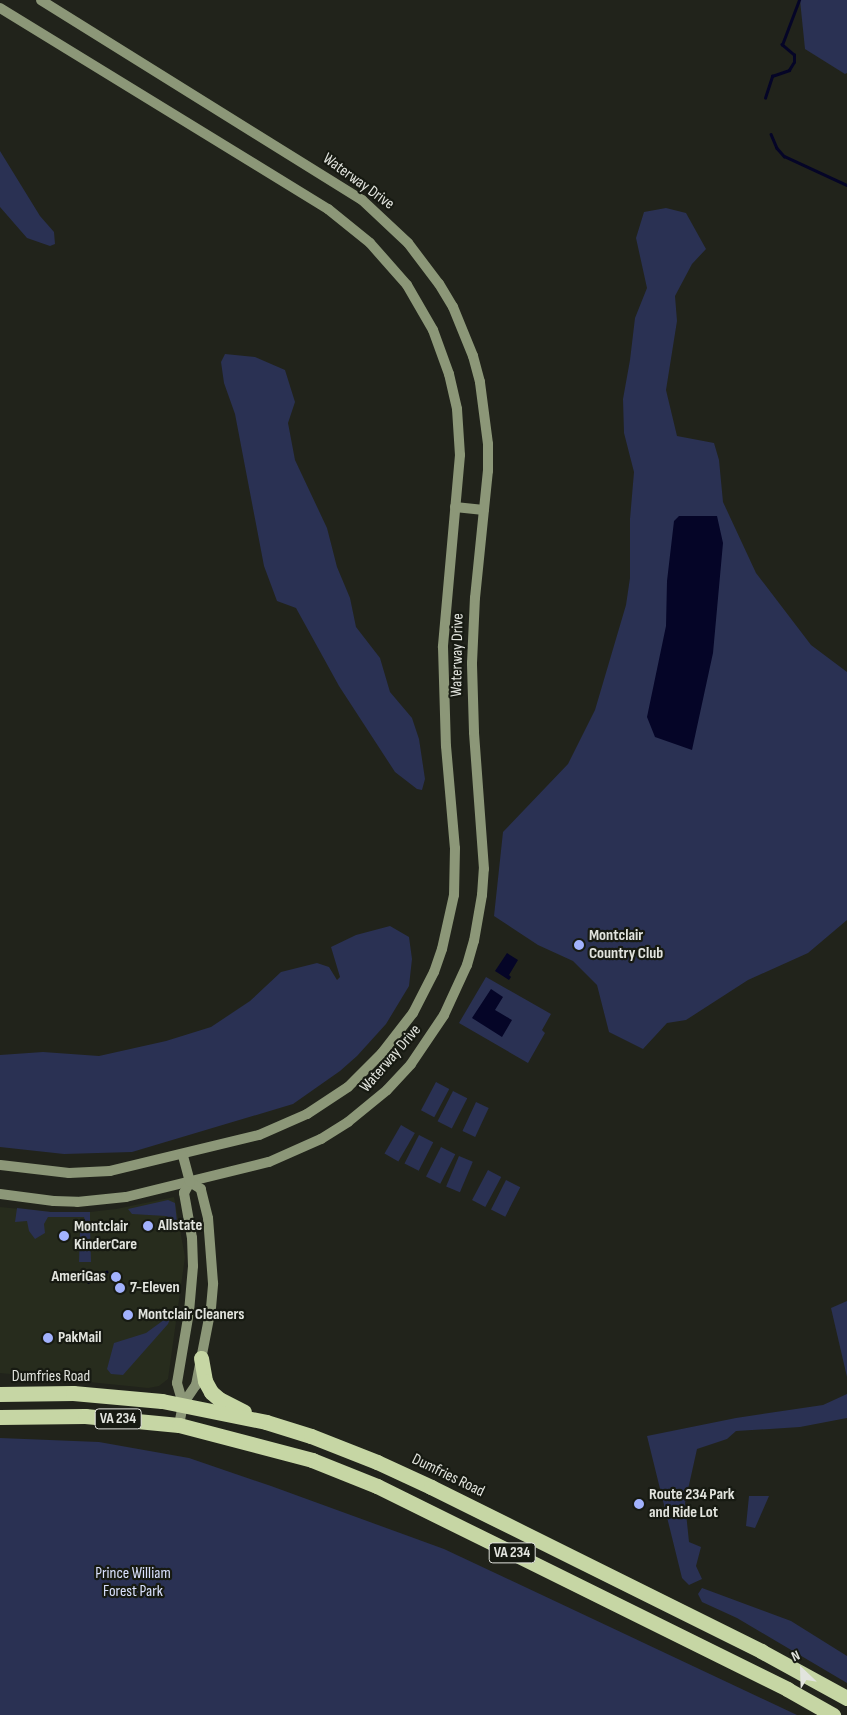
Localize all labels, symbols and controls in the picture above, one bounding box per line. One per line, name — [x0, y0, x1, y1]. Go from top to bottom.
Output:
street label: Waterway Drive — [319, 150, 397, 214]
street label: Waterway Drive — [448, 613, 468, 697]
place label: Montclair Country Club — [589, 926, 663, 964]
marker: Montclair Country Club — [573, 939, 585, 951]
street label: Waterway Drive — [356, 1021, 426, 1097]
place label: Allstate — [158, 1216, 202, 1236]
place label: Montclair KinderCare — [74, 1217, 137, 1255]
marker: Allstate — [142, 1220, 154, 1232]
marker: Montclair KinderCare — [58, 1230, 70, 1242]
place label: AmeriGas — [52, 1267, 106, 1287]
marker: AmeriGas — [110, 1271, 122, 1283]
place label: 7-Eleven — [130, 1278, 180, 1298]
marker: 7-Eleven — [114, 1282, 126, 1294]
place label: Montclair Cleaners — [138, 1305, 244, 1325]
marker: Montclair Cleaners — [122, 1309, 134, 1321]
place label: PakMail — [58, 1328, 102, 1348]
marker: PakMail — [42, 1332, 54, 1344]
street label: Dumfries Road — [12, 1367, 90, 1387]
road number: VA 234 — [94, 1406, 142, 1432]
street label: Dumfries Road — [409, 1450, 487, 1502]
place label: Route 234 Park and Ride Lot — [649, 1485, 735, 1523]
marker: Route 234 Park and Ride Lot — [633, 1498, 645, 1510]
road number: VA 234 — [488, 1540, 536, 1566]
park label: Prince William Forest Park — [95, 1564, 171, 1602]
north arrow — [777, 1645, 827, 1695]
text: N — [789, 1647, 803, 1665]

